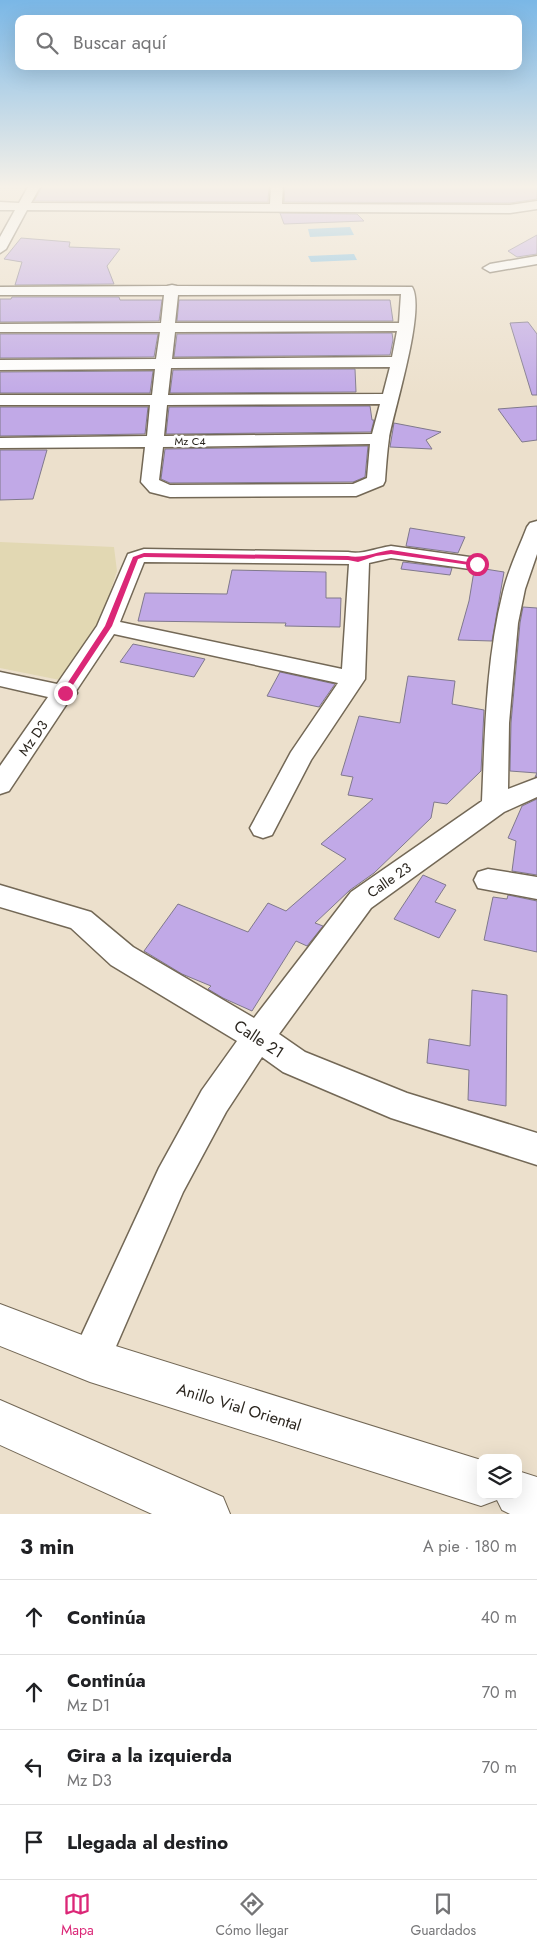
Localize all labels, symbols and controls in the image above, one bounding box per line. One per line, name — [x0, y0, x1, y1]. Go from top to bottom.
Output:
search box — [15, 15, 522, 70]
icon: search — [33, 29, 61, 57]
text: Buscar aquí — [73, 29, 167, 56]
street label: Mz C4 — [174, 433, 206, 449]
route start — [466, 553, 489, 576]
route end — [54, 682, 77, 705]
street label: Mz D3 — [14, 716, 53, 760]
street label: Calle 23 — [363, 857, 415, 902]
street label: Calle 21 — [230, 1014, 288, 1064]
street label: Anillo Vial Oriental — [174, 1377, 304, 1437]
map controls — [477, 1454, 522, 1499]
button: layers — [477, 1454, 522, 1499]
text: 3 min — [20, 1532, 74, 1562]
text: A pie · 180 m — [423, 1535, 517, 1558]
icon: ahead — [20, 1603, 48, 1631]
text: Continúa — [67, 1604, 146, 1631]
text: 40 m — [481, 1606, 517, 1629]
text: Continúa — [67, 1667, 146, 1694]
icon: ahead — [20, 1678, 48, 1706]
text: 70 m — [482, 1681, 517, 1704]
text: Mz D1 — [67, 1694, 110, 1717]
text: Gira a la izquierda — [67, 1742, 232, 1769]
icon: left — [20, 1753, 48, 1781]
text: 70 m — [482, 1756, 517, 1779]
text: Mz D3 — [67, 1769, 112, 1792]
icon: arrive — [20, 1828, 48, 1856]
text: Llegada al destino — [67, 1829, 228, 1856]
tab: Mapa — [61, 1890, 94, 1940]
tab: Cómo llegar — [215, 1890, 289, 1940]
tab: Guardados — [410, 1890, 476, 1940]

